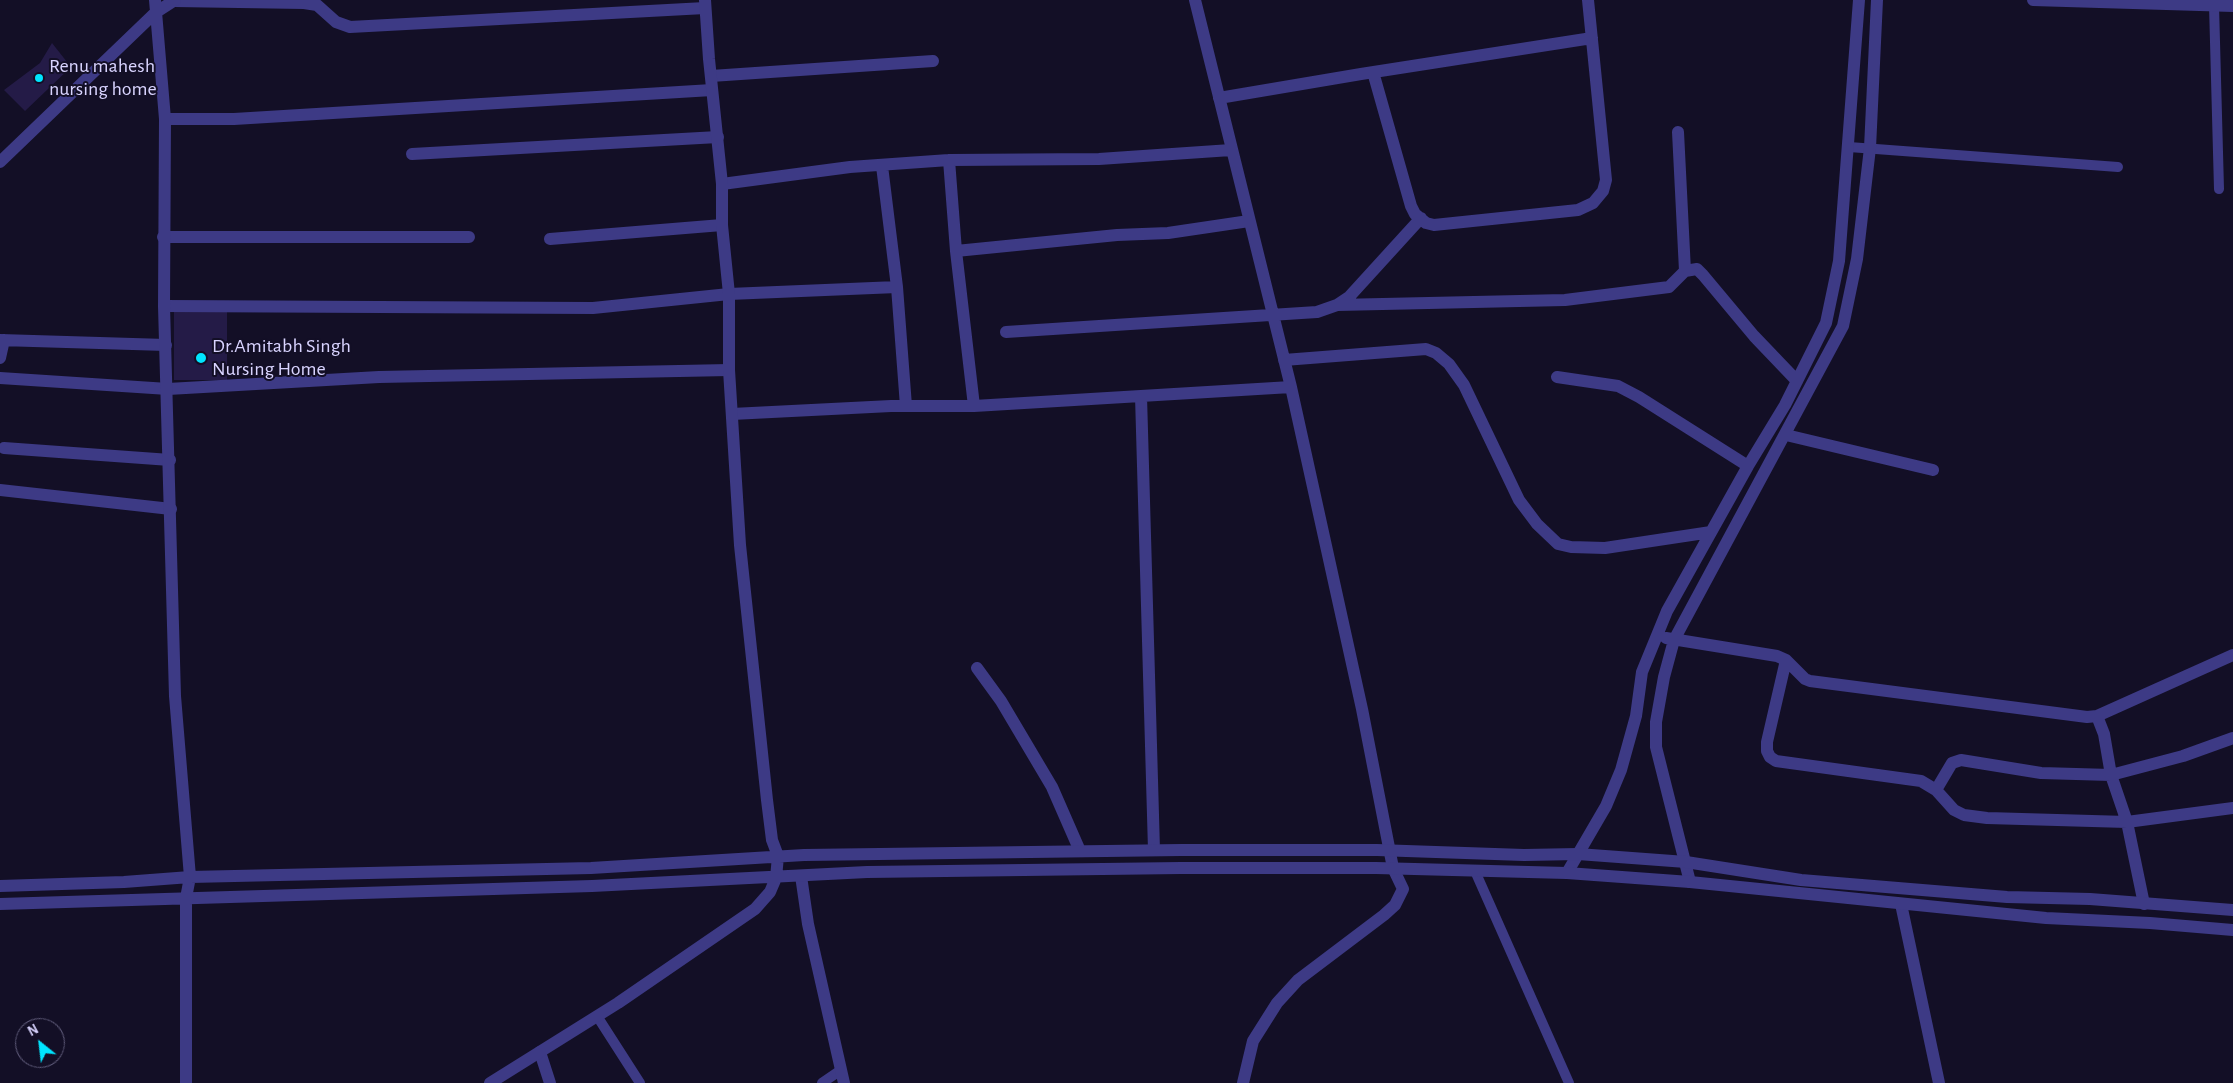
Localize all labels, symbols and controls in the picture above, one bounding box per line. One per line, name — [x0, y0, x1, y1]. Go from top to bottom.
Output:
place label: Renu mahesh nursing home — [49, 54, 157, 101]
marker: Renu mahesh nursing home — [33, 72, 45, 84]
place label: Dr.Amitabh Singh Nursing Home — [212, 334, 351, 381]
marker: Dr.Amitabh Singh Nursing Home — [194, 351, 208, 365]
north arrow — [15, 1018, 65, 1068]
text: N — [26, 1022, 41, 1039]

